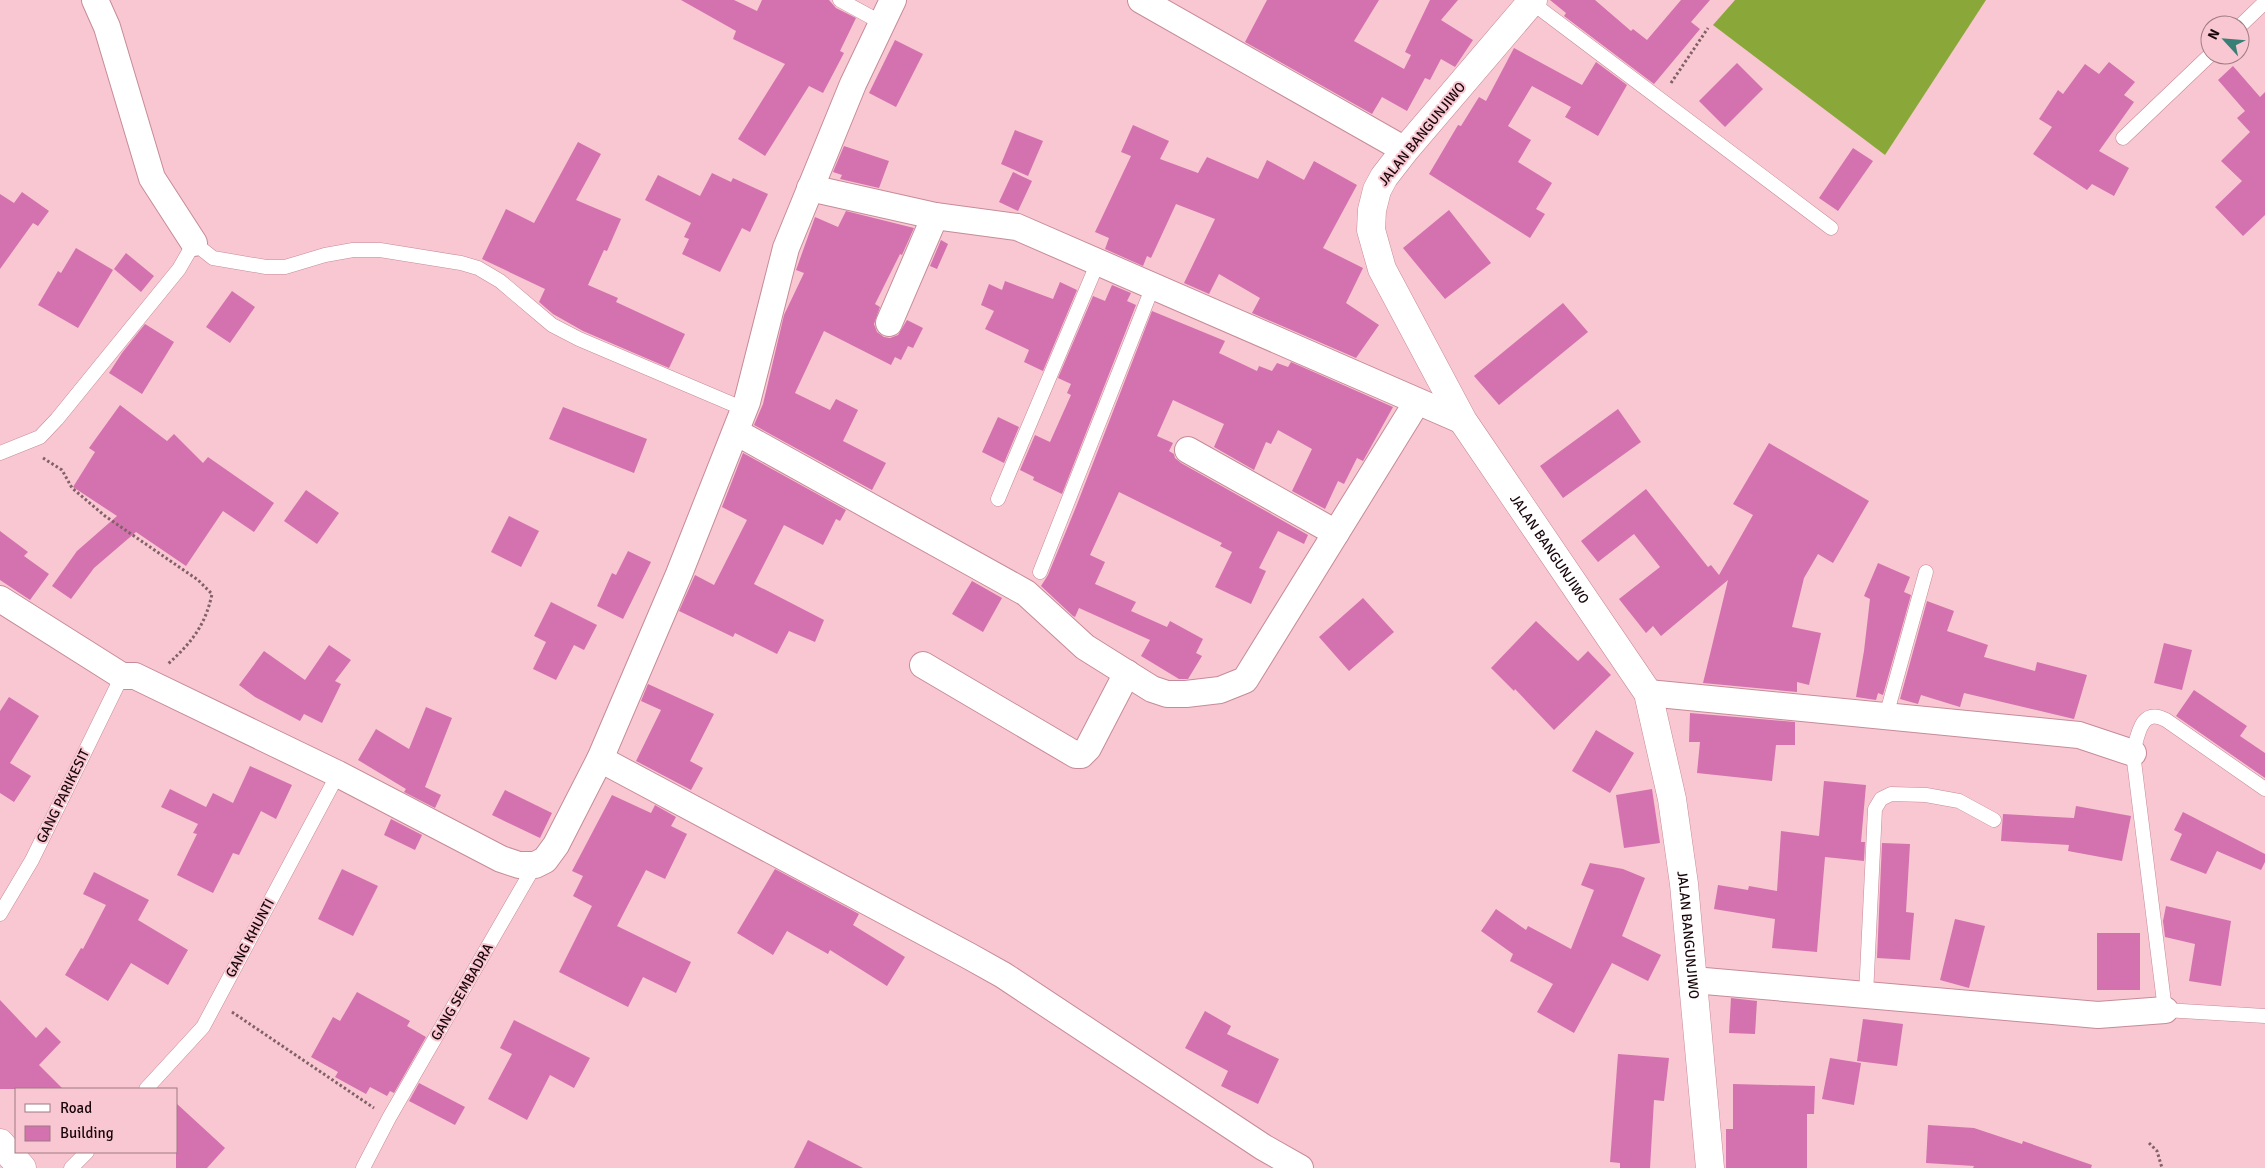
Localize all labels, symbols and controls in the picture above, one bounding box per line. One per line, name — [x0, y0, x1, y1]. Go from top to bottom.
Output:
north arrow — [2200, 15, 2250, 65]
text: N — [2204, 26, 2224, 43]
street label: JALAN BANGUNJIWO — [1375, 79, 1469, 189]
street label: JALAN BANGUNJIWO — [1507, 491, 1593, 607]
street label: GANG PARIKESIT — [33, 746, 93, 846]
street label: JALAN BANGUNJIWO — [1674, 870, 1703, 1000]
street label: GANG KHUNTI — [222, 896, 278, 980]
street label: GANG SEMBADRA — [427, 940, 497, 1044]
legend — [15, 1088, 178, 1153]
text: Road — [60, 1099, 92, 1117]
text: Building — [60, 1124, 114, 1142]

